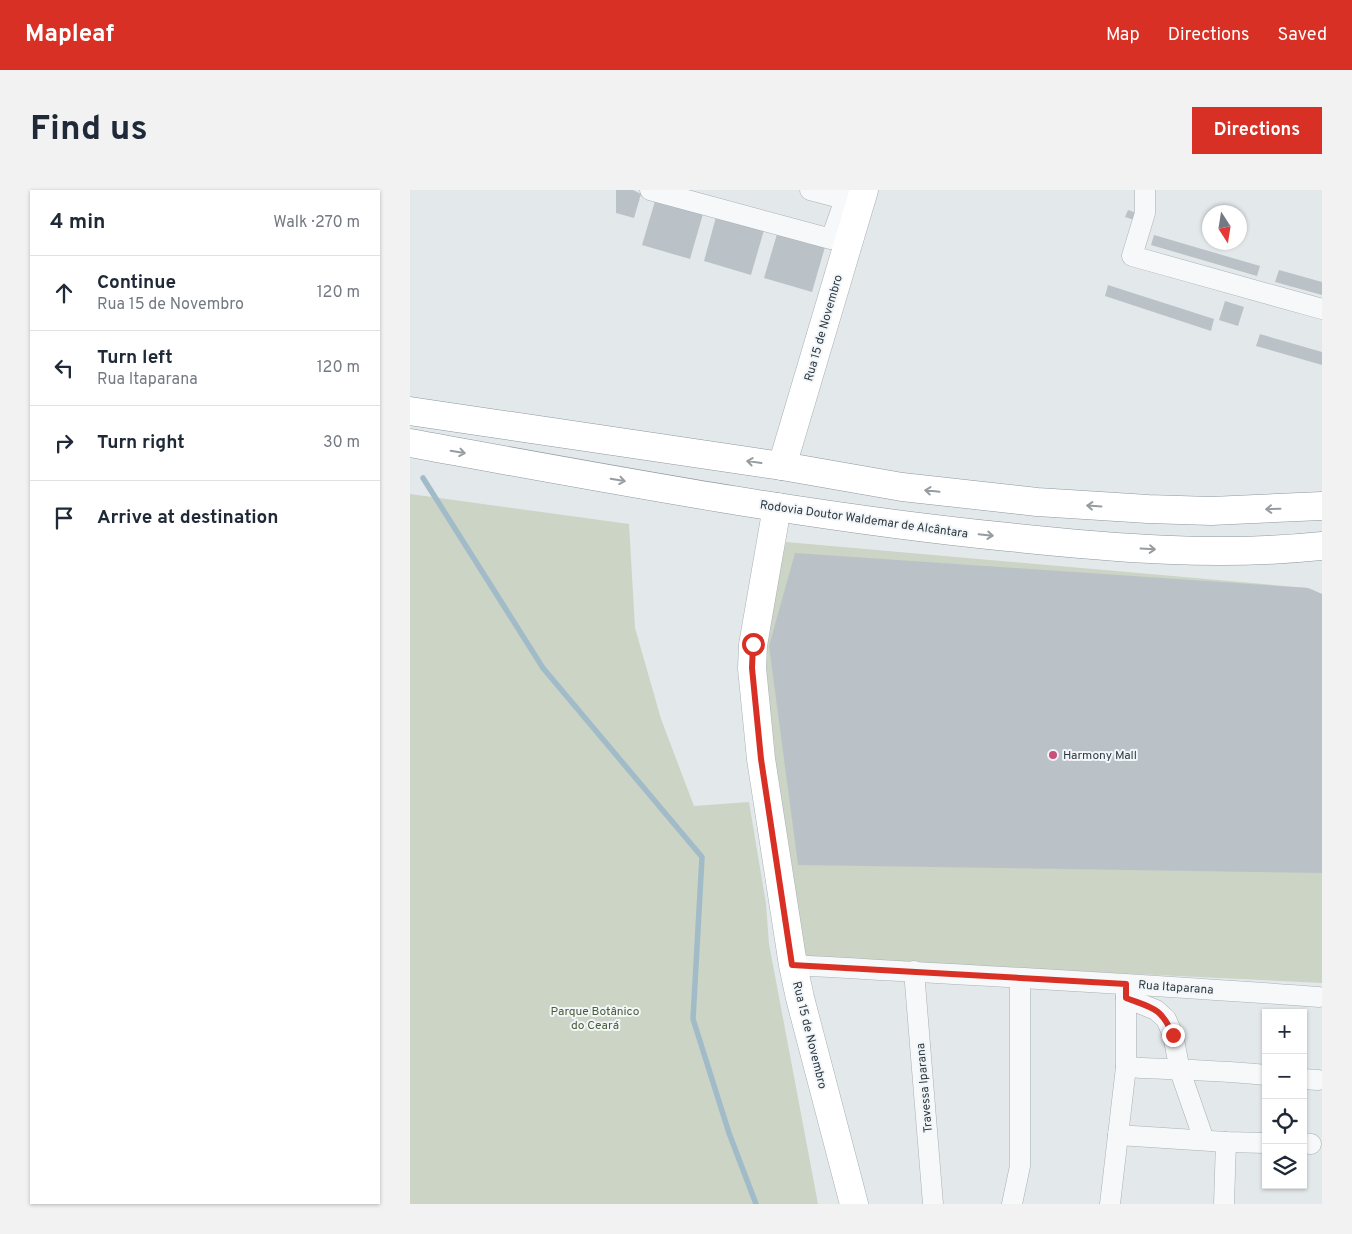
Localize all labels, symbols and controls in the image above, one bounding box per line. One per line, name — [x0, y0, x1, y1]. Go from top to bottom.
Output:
text: Mapleaf — [25, 20, 114, 50]
text: Map — [1106, 24, 1140, 47]
text: Directions — [1168, 24, 1250, 47]
text: Saved — [1278, 24, 1327, 47]
button: Directions — [1192, 107, 1322, 154]
text: Find us — [30, 108, 148, 152]
north arrow — [1202, 205, 1247, 250]
text: 4 min — [50, 209, 106, 236]
text: Walk · 270 m — [273, 213, 360, 233]
text: Continue — [97, 271, 176, 295]
street label: Rua 15 de Novembro — [801, 273, 847, 383]
icon: ahead — [50, 279, 78, 307]
text: 120 m — [317, 283, 360, 303]
text: Rua 15 de Novembro — [97, 295, 244, 315]
text: Turn left — [97, 346, 173, 370]
icon: left — [50, 354, 78, 382]
text: 120 m — [317, 358, 360, 378]
text: Rua Itaparana — [97, 370, 198, 390]
icon: right — [50, 429, 78, 457]
text: Turn right — [97, 431, 185, 455]
text: 30 m — [323, 433, 360, 453]
one-way arrow — [450, 447, 466, 457]
one-way arrow — [746, 457, 762, 467]
one-way arrow — [610, 475, 626, 485]
one-way arrow — [924, 486, 940, 496]
street label: Rodovia Doutor Waldemar de Alcântara — [759, 497, 969, 543]
one-way arrow — [1086, 501, 1102, 510]
icon: arrive — [50, 504, 78, 532]
one-way arrow — [1266, 504, 1282, 513]
text: Arrive at destination — [97, 506, 278, 530]
one-way arrow — [978, 530, 994, 540]
one-way arrow — [1140, 545, 1156, 554]
route start — [742, 633, 765, 656]
place label: Harmony Mall — [1063, 748, 1137, 764]
marker: Harmony Mall — [1047, 749, 1059, 761]
street label: Rua Itaparana — [1138, 977, 1214, 999]
street label: Rua 15 de Novembro — [788, 980, 830, 1091]
park label: Parque Botânico do Ceará — [551, 1004, 640, 1034]
map controls — [1262, 1009, 1307, 1189]
button: + — [1262, 1009, 1307, 1054]
route end — [1162, 1024, 1185, 1047]
street label: Travessa Iparana — [913, 1042, 937, 1134]
button: − — [1262, 1054, 1307, 1099]
button: locate — [1262, 1099, 1307, 1144]
button: layers — [1262, 1144, 1307, 1189]

